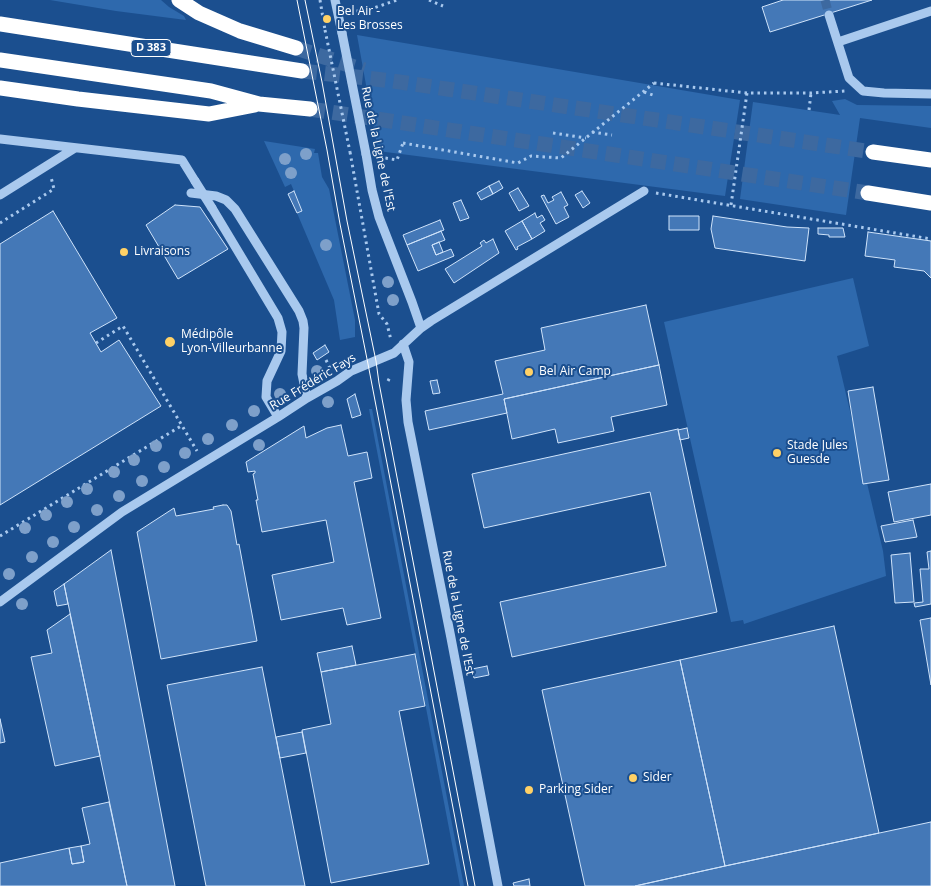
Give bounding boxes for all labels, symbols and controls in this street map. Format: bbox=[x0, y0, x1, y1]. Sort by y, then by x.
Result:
place label: Bel Air - Les Brosses bbox=[337, 5, 403, 33]
marker: Bel Air - Les Brosses bbox=[321, 13, 333, 25]
road number: D 383 bbox=[131, 40, 171, 56]
street label: Rue de la Ligne de l'Est bbox=[358, 85, 398, 213]
place label: Livraisons bbox=[134, 245, 190, 259]
marker: Livraisons bbox=[118, 246, 130, 258]
place label: Médipôle Lyon-Villeurbanne bbox=[181, 328, 282, 356]
marker: Médipôle Lyon-Villeurbanne bbox=[163, 335, 177, 349]
street label: Rue Frédéric Fays bbox=[267, 351, 359, 413]
place label: Bel Air Camp bbox=[539, 365, 611, 379]
marker: Bel Air Camp bbox=[523, 366, 535, 378]
place label: Stade Jules Guesde bbox=[787, 439, 848, 467]
marker: Stade Jules Guesde bbox=[771, 447, 783, 459]
street label: Rue de la Ligne de l'Est bbox=[439, 549, 477, 677]
place label: Sider bbox=[643, 771, 672, 785]
marker: Sider bbox=[627, 772, 639, 784]
place label: Parking Sider bbox=[539, 783, 613, 797]
marker: Parking Sider bbox=[523, 784, 535, 796]

